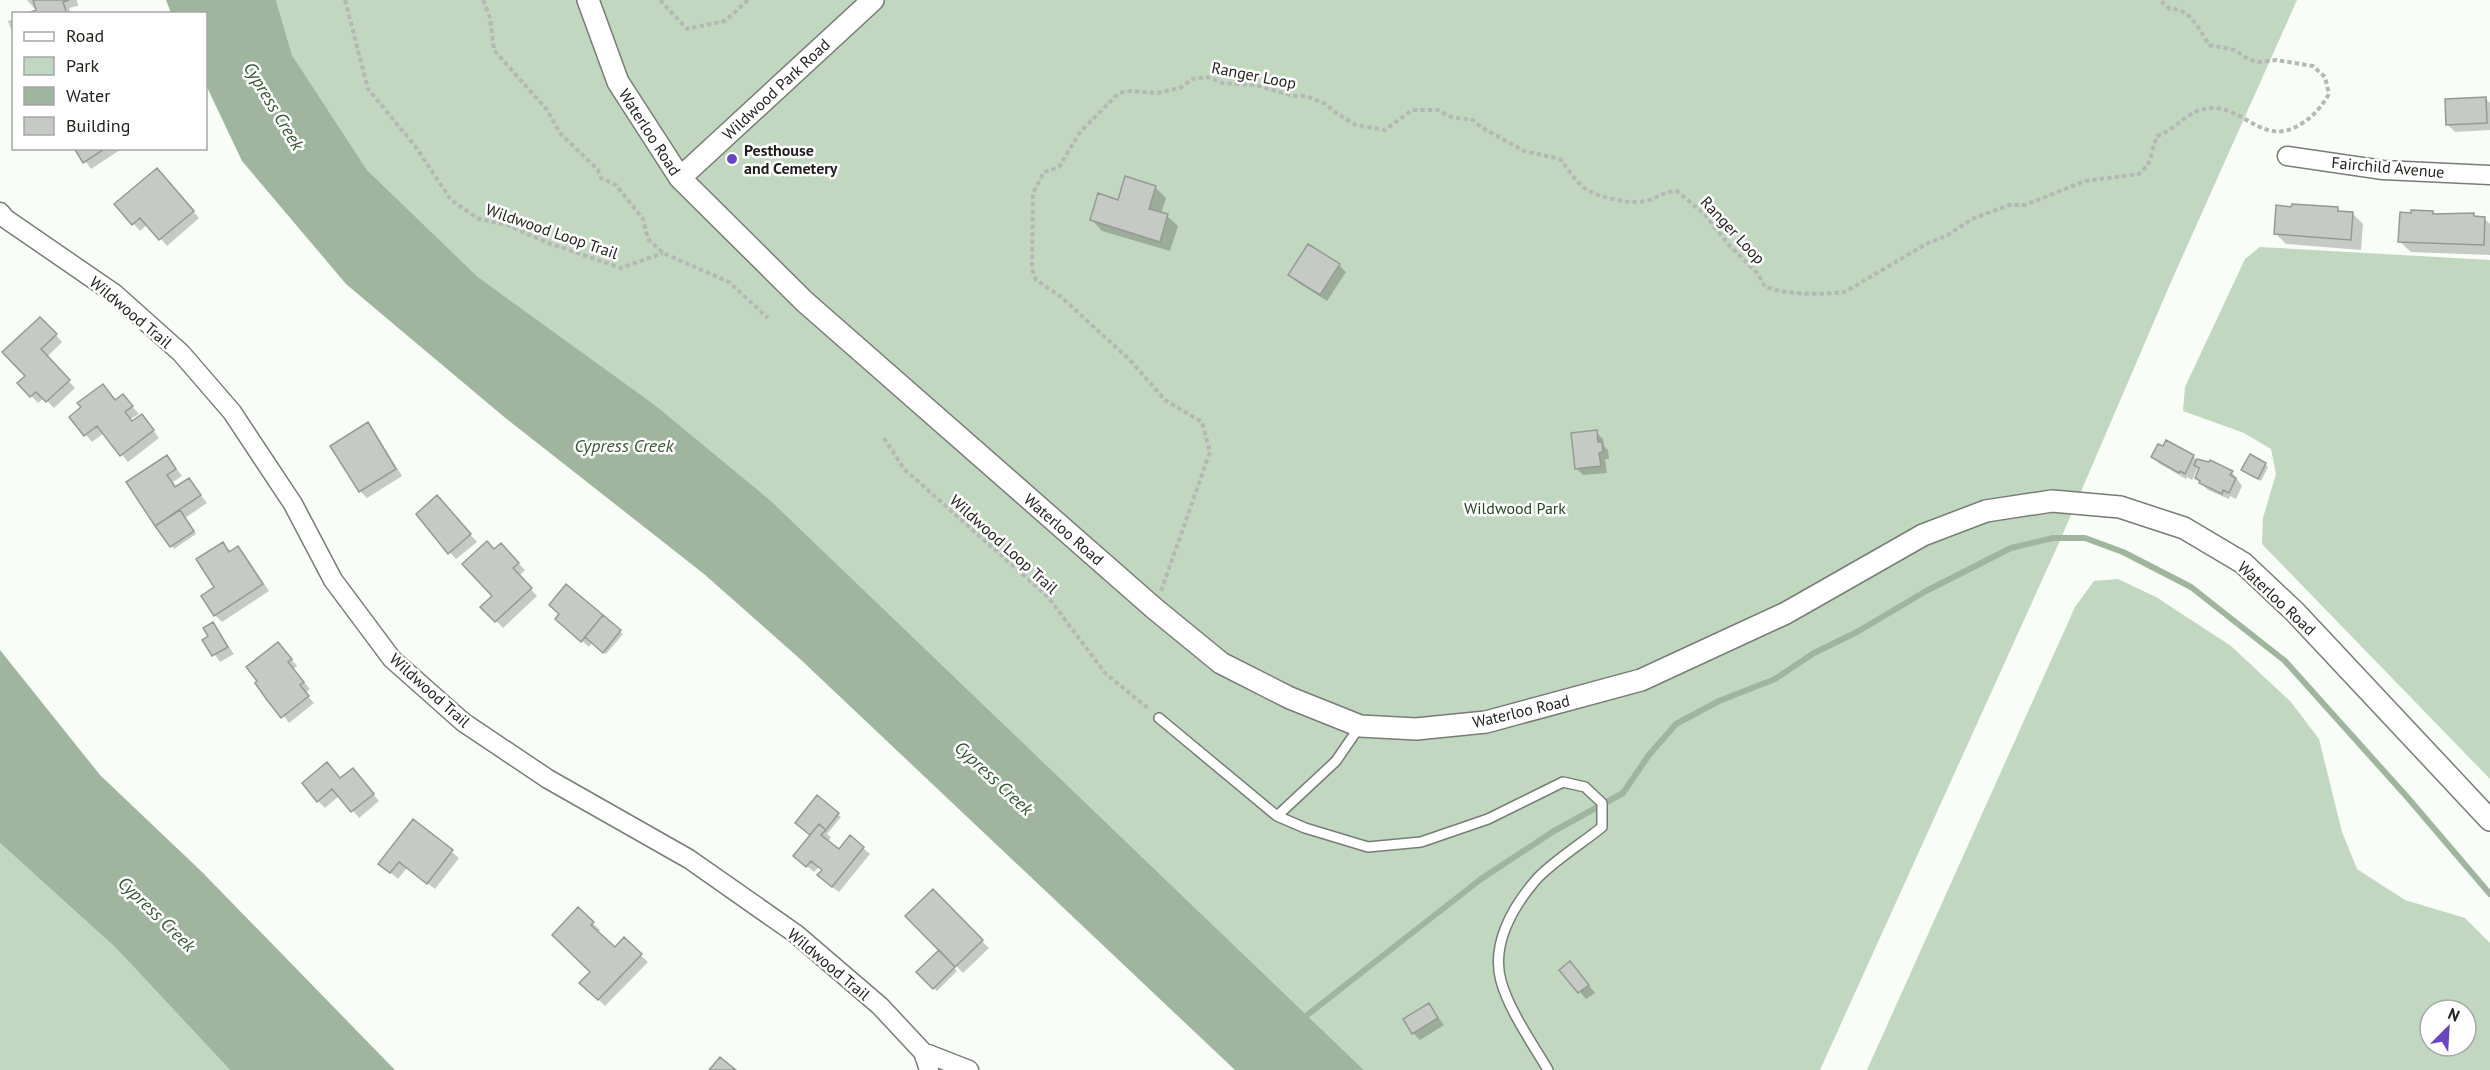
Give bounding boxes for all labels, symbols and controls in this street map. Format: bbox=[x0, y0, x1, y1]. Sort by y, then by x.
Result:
legend bbox=[12, 12, 207, 150]
text: Road bbox=[66, 24, 104, 47]
street label: Wildwood Park Road bbox=[718, 34, 834, 144]
text: Park bbox=[66, 54, 99, 77]
street label: Ranger Loop bbox=[1210, 57, 1298, 93]
water label: Cypress Creek bbox=[239, 58, 310, 155]
text: Water bbox=[66, 84, 110, 107]
street label: Waterloo Road bbox=[615, 85, 685, 179]
text: Building bbox=[66, 114, 130, 137]
place label: Pesthouse and Cemetery bbox=[744, 140, 838, 178]
marker: Pesthouse and Cemetery bbox=[725, 152, 739, 166]
street label: Fairchild Avenue bbox=[2331, 152, 2445, 182]
street label: Ranger Loop bbox=[1696, 192, 1770, 268]
street label: Wildwood Loop Trail bbox=[483, 199, 621, 263]
street label: Wildwood Trail bbox=[86, 272, 177, 352]
water label: Cypress Creek bbox=[574, 434, 674, 457]
street label: Waterloo Road bbox=[1020, 489, 1108, 569]
street label: Wildwood Loop Trail bbox=[946, 490, 1063, 598]
park label: Wildwood Park bbox=[1464, 498, 1566, 518]
street label: Waterloo Road bbox=[2234, 557, 2320, 639]
street label: Wildwood Trail bbox=[386, 649, 475, 732]
street label: Waterloo Road bbox=[1470, 690, 1572, 732]
water label: Cypress Creek bbox=[950, 736, 1039, 821]
water label: Cypress Creek bbox=[113, 871, 201, 957]
street label: Wildwood Trail bbox=[784, 924, 875, 1004]
north arrow bbox=[2418, 998, 2478, 1058]
text: N bbox=[2445, 1003, 2463, 1026]

